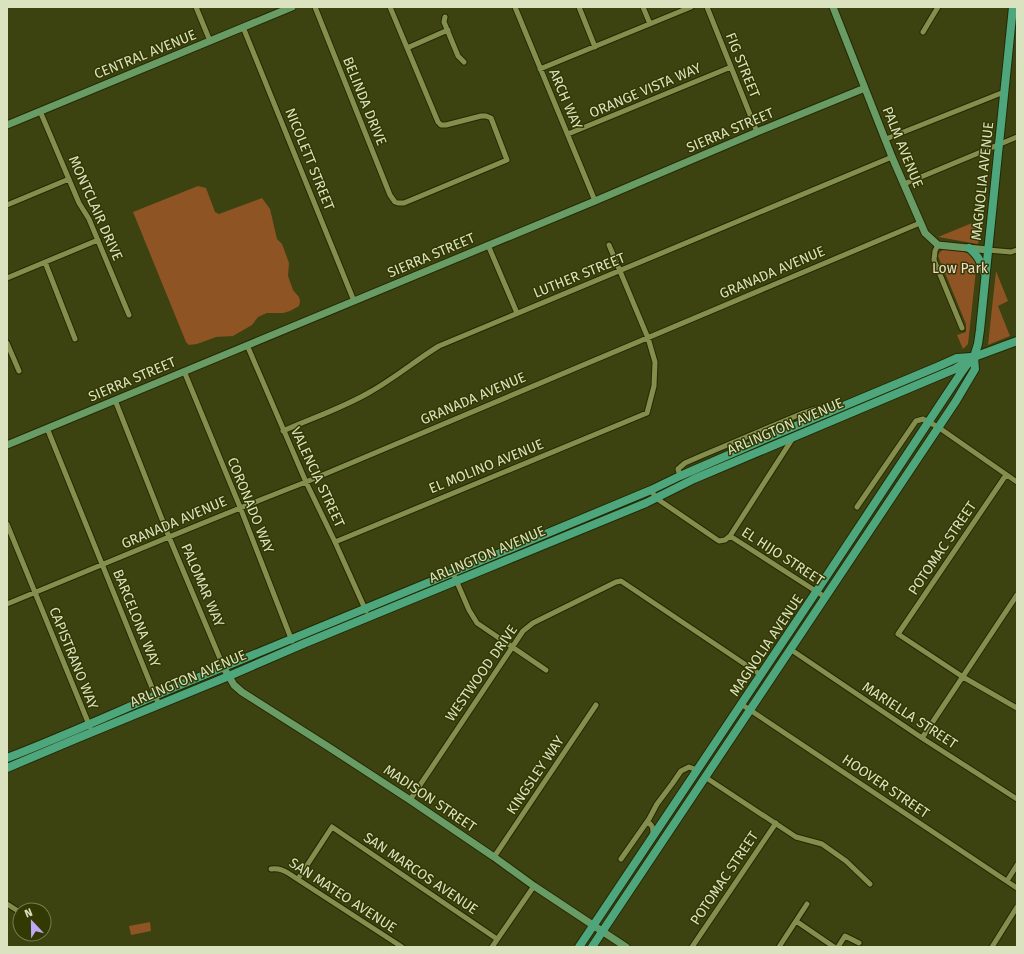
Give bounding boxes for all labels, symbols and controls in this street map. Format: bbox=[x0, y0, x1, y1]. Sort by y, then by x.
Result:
street label: CENTRAL AVENUE bbox=[92, 26, 199, 83]
street label: FIG STREET bbox=[722, 30, 764, 101]
street label: BELINDA DRIVE bbox=[339, 54, 390, 148]
street label: ORANGE VISTA WAY bbox=[587, 59, 704, 122]
street label: ARCH WAY bbox=[545, 66, 586, 132]
street label: SIERRA STREET bbox=[684, 104, 777, 156]
street label: PALM AVENUE bbox=[879, 104, 927, 190]
street label: NICOLETT STREET bbox=[281, 106, 338, 214]
street label: MAGNOLIA AVENUE bbox=[968, 121, 997, 241]
street label: MONTCLAIR DRIVE bbox=[65, 153, 126, 263]
street label: SIERRA STREET bbox=[385, 229, 478, 281]
street label: GRANADA AVENUE bbox=[717, 243, 828, 302]
street label: LUTHER STREET bbox=[531, 249, 628, 302]
park label: Low Park bbox=[932, 260, 989, 277]
street label: SIERRA STREET bbox=[86, 353, 179, 405]
street label: GRANADA AVENUE bbox=[418, 369, 529, 428]
street label: ARLINGTON AVENUE bbox=[724, 394, 846, 459]
street label: VALENCIA STREET bbox=[287, 424, 349, 531]
street label: EL MOLINO AVENUE bbox=[426, 436, 546, 497]
street label: CORONADO WAY bbox=[224, 455, 278, 556]
street label: GRANADA AVENUE bbox=[119, 493, 230, 552]
street label: POTOMAC STREET bbox=[905, 498, 980, 598]
street label: ARLINGTON AVENUE bbox=[426, 522, 548, 587]
street label: EL HIJO STREET bbox=[738, 523, 828, 590]
street label: PALOMAR WAY bbox=[177, 541, 228, 630]
street label: BARCELONA WAY bbox=[109, 567, 164, 670]
street label: MAGNOLIA AVENUE bbox=[726, 591, 807, 699]
street label: CAPISTRANO WAY bbox=[45, 605, 102, 712]
street label: WESTWOOD DRIVE bbox=[442, 622, 521, 725]
street label: ARLINGTON AVENUE bbox=[127, 646, 249, 711]
street label: MARIELLA STREET bbox=[859, 678, 961, 753]
street label: KINGSLEY WAY bbox=[503, 733, 568, 818]
street label: HOOVER STREET bbox=[839, 751, 933, 822]
street label: MADISON STREET bbox=[380, 761, 480, 836]
street label: POTOMAC STREET bbox=[687, 828, 762, 928]
street label: SAN MARCOS AVENUE bbox=[360, 829, 481, 918]
street label: SAN MATEO AVENUE bbox=[286, 854, 400, 936]
north arrow bbox=[12, 902, 52, 942]
text: N bbox=[23, 906, 34, 921]

